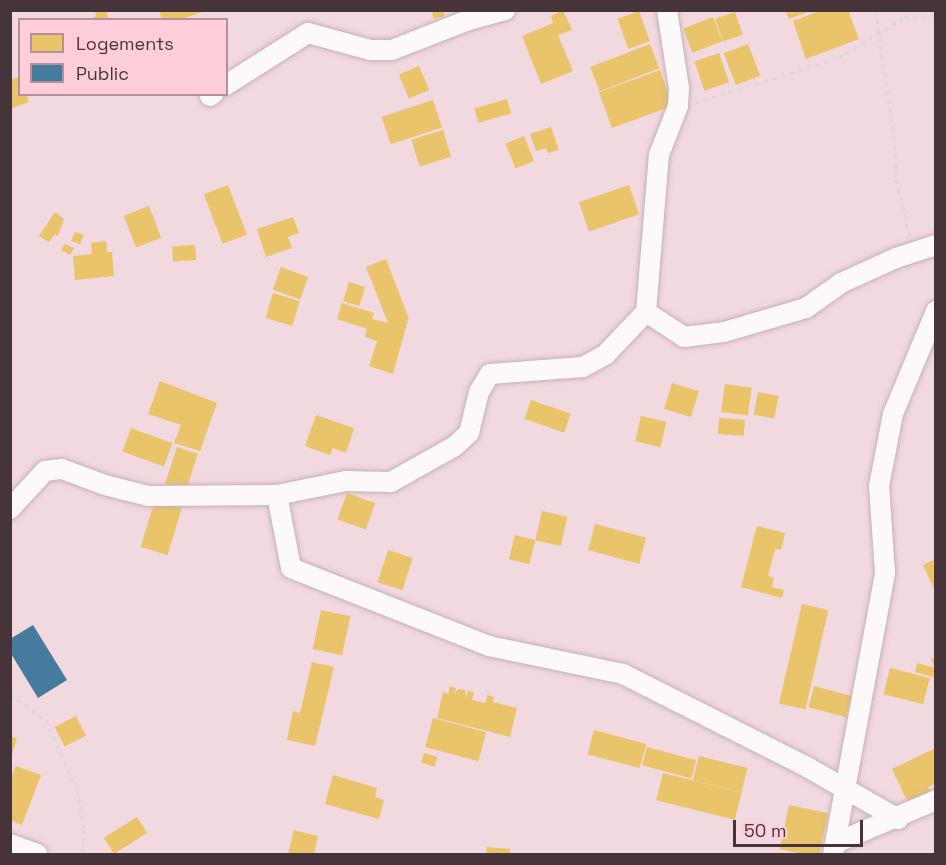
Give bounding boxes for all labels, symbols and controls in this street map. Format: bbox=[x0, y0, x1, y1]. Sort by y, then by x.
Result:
legend bbox=[18, 18, 228, 96]
text: Logements bbox=[76, 32, 174, 55]
text: Public bbox=[76, 62, 129, 85]
scale bar bbox=[736, 808, 866, 846]
text: 50 m bbox=[744, 819, 786, 842]

